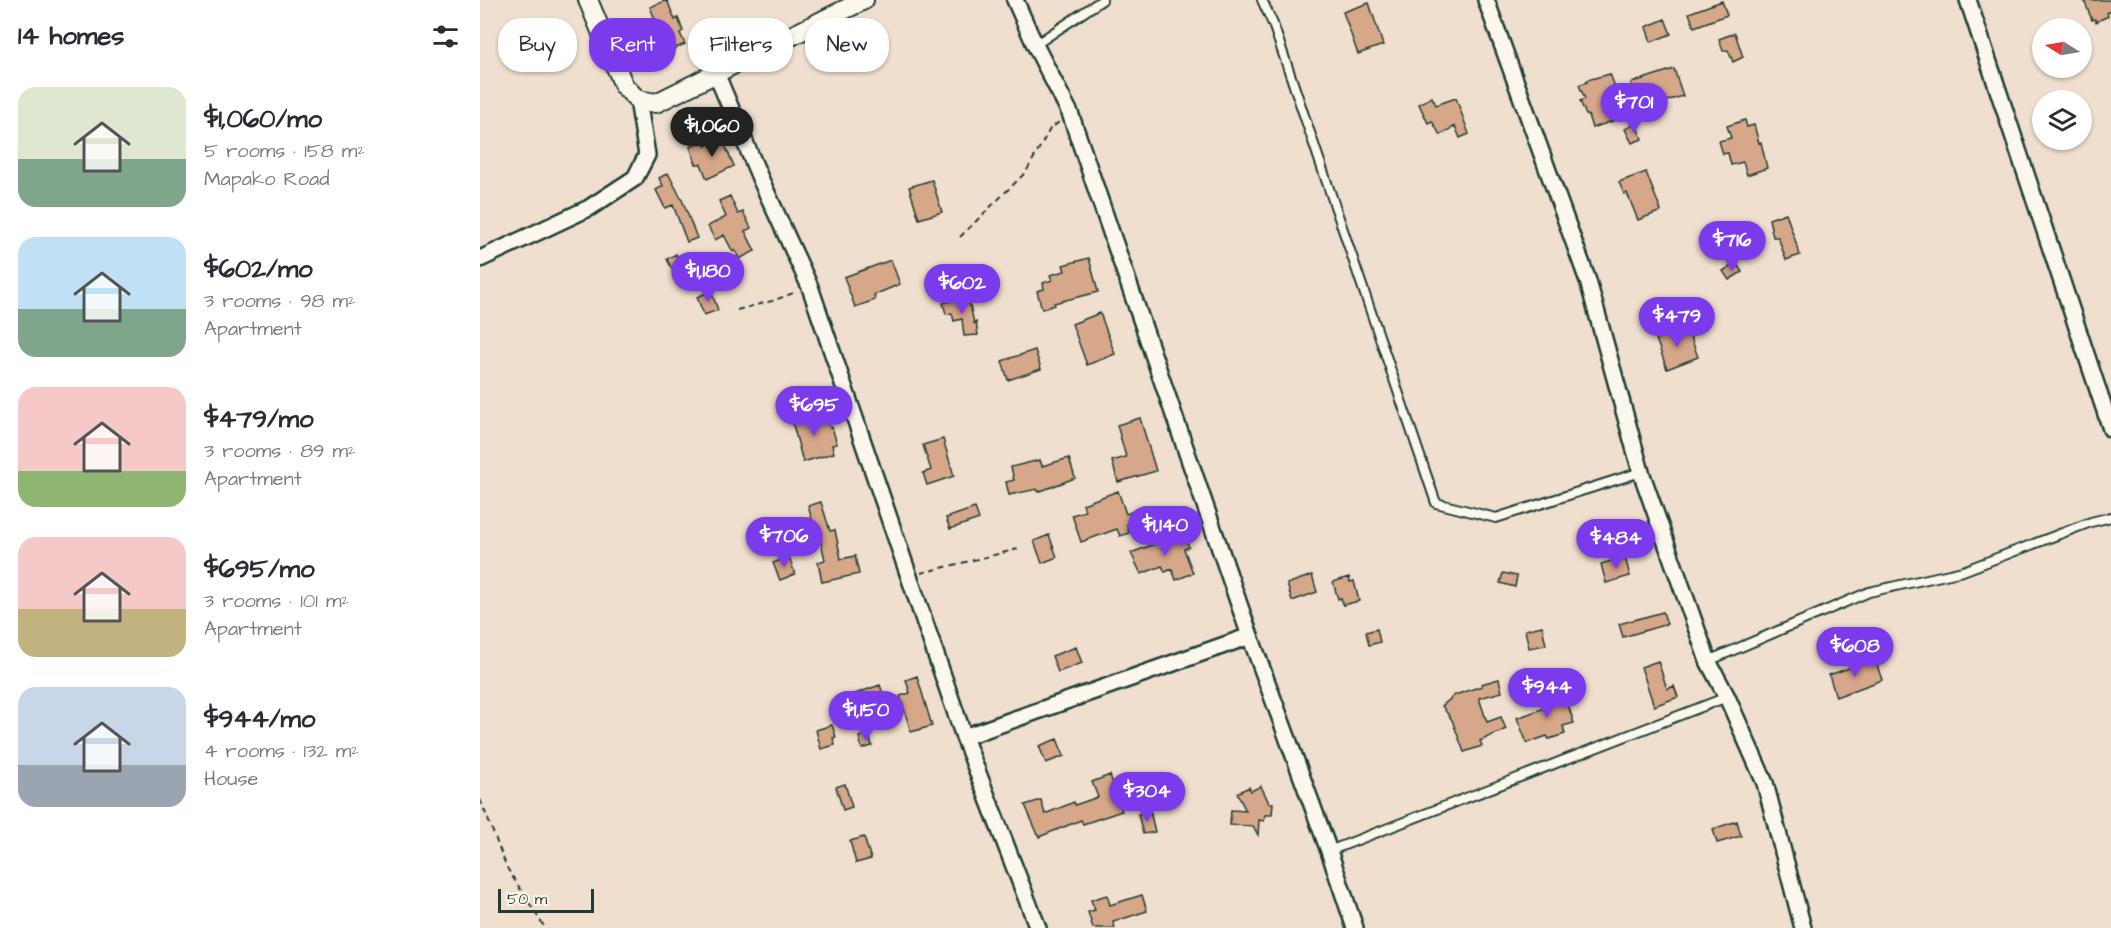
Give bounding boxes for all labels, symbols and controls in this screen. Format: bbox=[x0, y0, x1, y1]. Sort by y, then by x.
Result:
text: 14 homes bbox=[18, 18, 124, 54]
chip: Buy bbox=[498, 18, 577, 72]
chip: Rent bbox=[589, 18, 676, 72]
chip: Filters bbox=[688, 18, 793, 72]
chip: New bbox=[805, 18, 889, 72]
north arrow bbox=[2032, 18, 2092, 78]
map controls bbox=[2032, 18, 2092, 150]
icon: filters bbox=[429, 20, 462, 53]
pin: $701 bbox=[1598, 83, 1670, 134]
text: $701 bbox=[1615, 88, 1653, 116]
button: layers bbox=[2032, 90, 2092, 150]
text: $1,060/mo bbox=[204, 101, 322, 137]
pin: $1,060 bbox=[663, 107, 761, 158]
icon: home bbox=[66, 111, 138, 183]
text: $1,060 bbox=[684, 112, 740, 140]
text: 5 rooms · 158 m² bbox=[204, 137, 365, 165]
text: Mapako Road bbox=[204, 165, 330, 193]
pin: $716 bbox=[1696, 221, 1768, 272]
text: $716 bbox=[1713, 226, 1751, 254]
text: $602/mo bbox=[204, 251, 313, 287]
pin: $1,180 bbox=[659, 252, 757, 303]
text: $1,180 bbox=[685, 257, 731, 285]
icon: home bbox=[66, 261, 138, 333]
pin: $602 bbox=[926, 264, 998, 315]
text: $602 bbox=[938, 269, 986, 297]
text: 3 rooms · 98 m² bbox=[204, 287, 356, 315]
pin: $479 bbox=[1641, 297, 1713, 348]
text: $479 bbox=[1653, 302, 1701, 330]
text: Apartment bbox=[204, 315, 302, 343]
pin: $695 bbox=[778, 386, 850, 437]
text: $695 bbox=[789, 391, 839, 419]
text: $479/mo bbox=[204, 401, 314, 437]
icon: home bbox=[66, 411, 138, 483]
text: 3 rooms · 89 m² bbox=[204, 437, 356, 465]
text: Apartment bbox=[204, 465, 302, 493]
pin: $1,140 bbox=[1116, 506, 1214, 557]
text: $1,140 bbox=[1142, 511, 1188, 539]
pin: $706 bbox=[748, 517, 820, 568]
pin: $484 bbox=[1580, 519, 1652, 570]
text: $706 bbox=[760, 522, 808, 550]
text: $484 bbox=[1590, 524, 1642, 552]
text: $695/mo bbox=[204, 551, 315, 587]
icon: home bbox=[66, 561, 138, 633]
text: 3 rooms · 101 m² bbox=[204, 587, 349, 615]
text: Apartment bbox=[204, 615, 302, 643]
pin: $608 bbox=[1819, 627, 1891, 678]
text: $608 bbox=[1830, 632, 1880, 660]
pin: $944 bbox=[1511, 668, 1583, 719]
text: $944 bbox=[1522, 673, 1572, 701]
pin: $1,150 bbox=[817, 691, 915, 742]
text: $1,150 bbox=[843, 696, 889, 724]
text: $944/mo bbox=[204, 701, 315, 737]
icon: home bbox=[66, 711, 138, 783]
text: 4 rooms · 132 m² bbox=[204, 737, 359, 765]
text: House bbox=[204, 765, 258, 793]
pin: $304 bbox=[1111, 772, 1183, 823]
text: $304 bbox=[1123, 777, 1171, 805]
scale bar bbox=[498, 886, 594, 914]
text: 50 m bbox=[507, 888, 547, 910]

